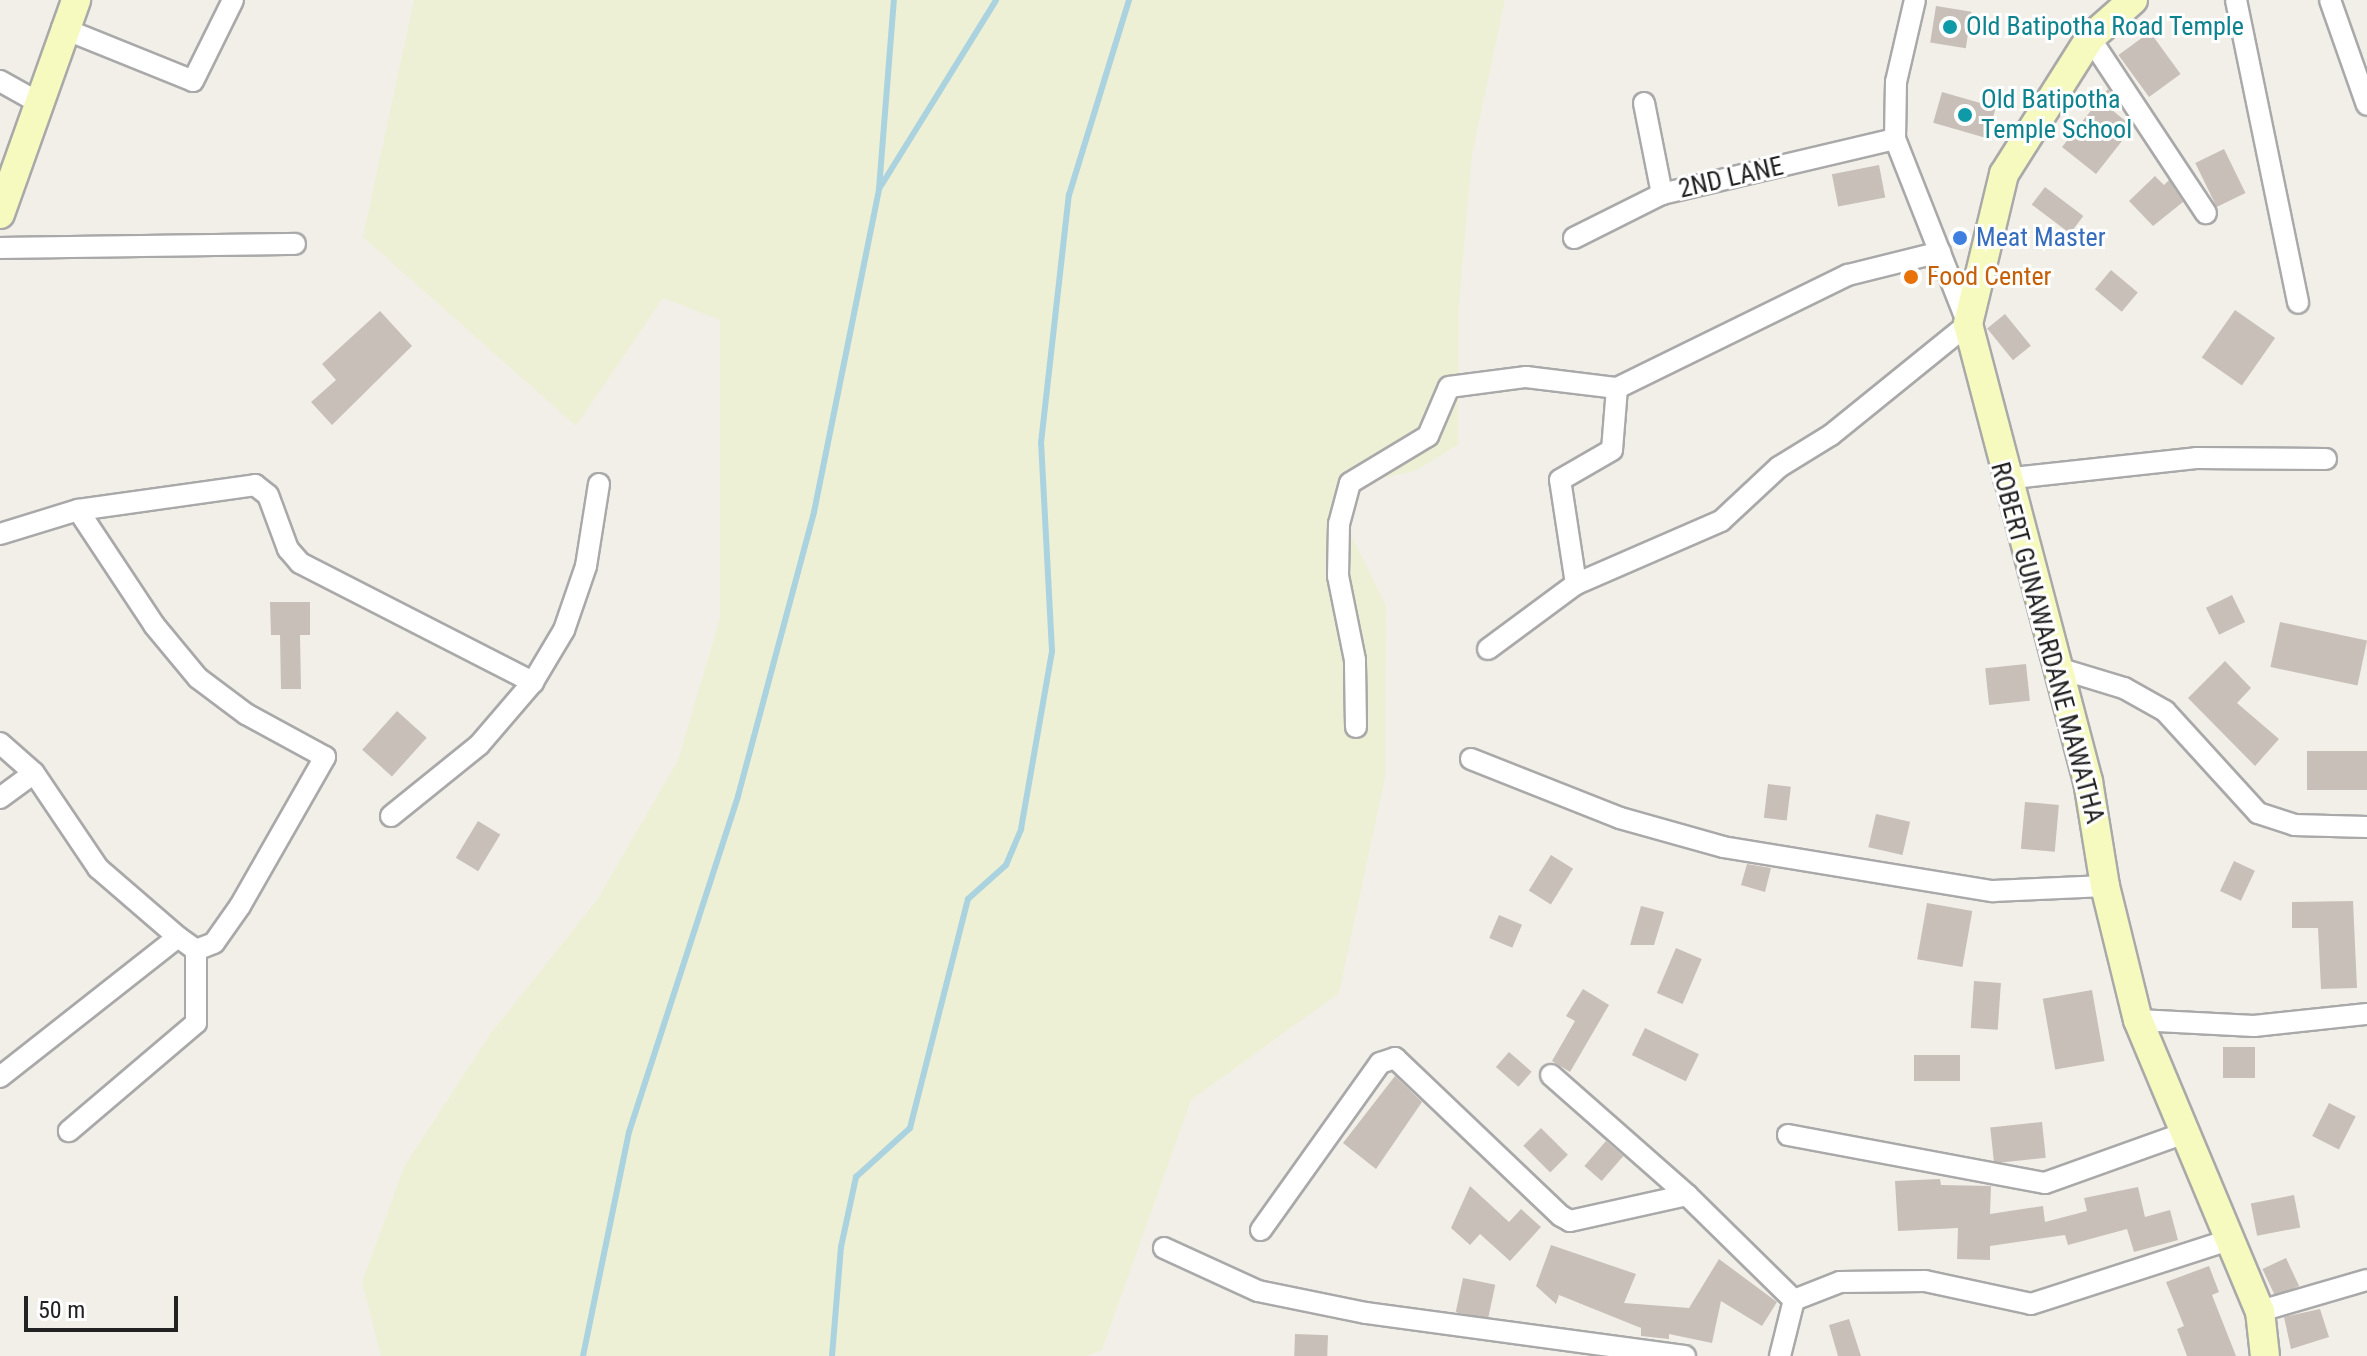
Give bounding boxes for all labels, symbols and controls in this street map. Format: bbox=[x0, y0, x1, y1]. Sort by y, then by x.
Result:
place label: Old Batipotha Road Temple bbox=[1966, 11, 2244, 43]
marker: Old Batipotha Road Temple bbox=[1941, 18, 1959, 36]
place label: Old Batipotha Temple School bbox=[1981, 84, 2132, 146]
marker: Old Batipotha Temple School bbox=[1956, 106, 1974, 124]
street label: 2ND LANE bbox=[1676, 151, 1786, 205]
place label: Meat Master bbox=[1976, 222, 2106, 254]
marker: Meat Master bbox=[1951, 229, 1969, 247]
place label: Food Center bbox=[1927, 261, 2052, 293]
marker: Food Center bbox=[1902, 268, 1920, 286]
street label: ROBERT GUNAWARDANE MAWATHA bbox=[1984, 459, 2110, 827]
scale bar bbox=[28, 1280, 182, 1330]
text: 50 m bbox=[38, 1296, 85, 1324]

